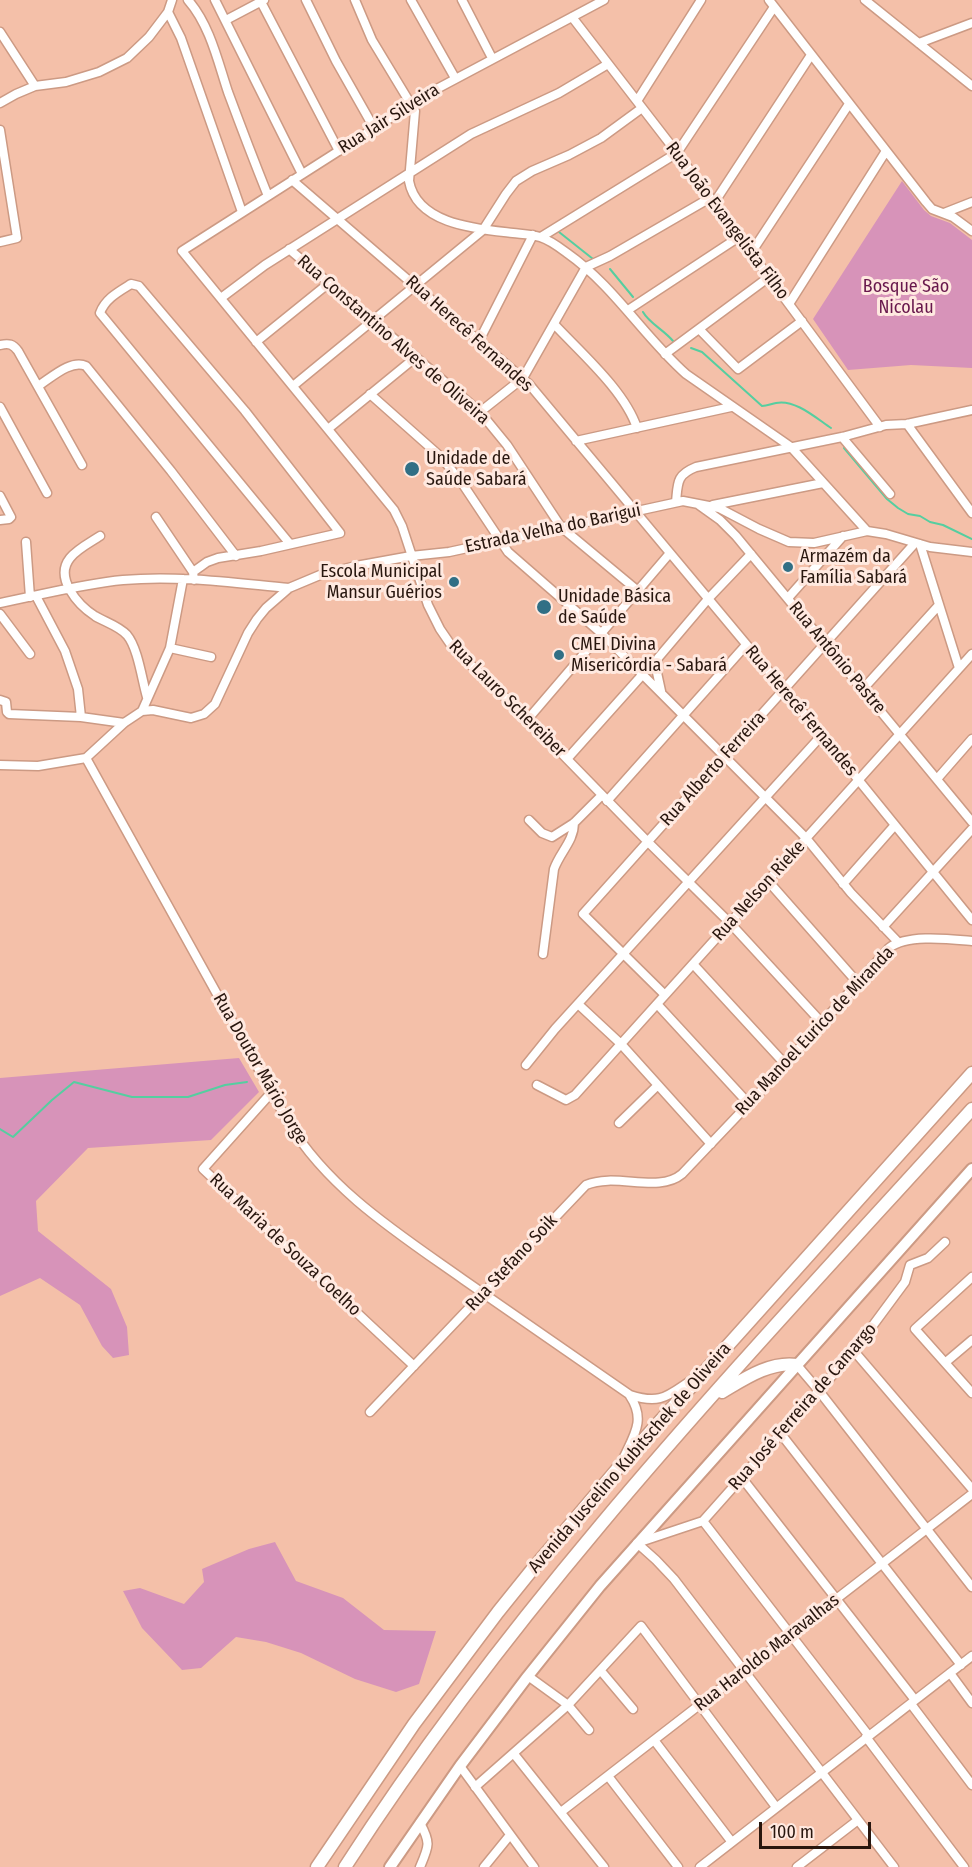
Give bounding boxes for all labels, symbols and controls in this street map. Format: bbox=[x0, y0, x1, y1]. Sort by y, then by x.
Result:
street label: Rua Jair Silveira bbox=[335, 79, 443, 159]
street label: Rua João Evangelista Filho bbox=[661, 138, 793, 304]
street label: Rua Constantino Alves de Oliveira bbox=[293, 251, 493, 429]
street label: Rua Herecê Fernandes bbox=[401, 271, 537, 397]
park label: Bosque São Nicolau bbox=[863, 276, 949, 318]
place label: Unidade de Saúde Sabará bbox=[426, 448, 526, 490]
marker: Unidade de Saúde Sabará bbox=[403, 460, 421, 478]
street label: Estrada Velha do Barigui bbox=[463, 500, 643, 558]
place label: Armazém da Família Sabará bbox=[800, 546, 907, 588]
marker: Armazém da Família Sabará bbox=[781, 560, 795, 574]
place label: Escola Municipal Mansur Guérios bbox=[320, 561, 442, 604]
marker: Escola Municipal Mansur Guérios bbox=[447, 575, 461, 589]
place label: Unidade Básica de Saúde bbox=[558, 586, 671, 628]
marker: Unidade Básica de Saúde bbox=[535, 598, 553, 616]
street label: Rua Antônio Pastre bbox=[784, 598, 890, 718]
place label: CMEI Divina Misericórdia - Sabará bbox=[571, 634, 727, 676]
street label: Rua Lauro Schereiber bbox=[444, 636, 570, 762]
street label: Rua Herecê Fernandes bbox=[740, 641, 862, 781]
marker: CMEI Divina Misericórdia - Sabará bbox=[552, 648, 566, 662]
street label: Rua Alberto Ferreira bbox=[656, 707, 770, 831]
street label: Rua Nelson Rieke bbox=[708, 836, 810, 946]
street label: Rua Manoel Eurico de Miranda bbox=[731, 942, 899, 1120]
street label: Rua Doutor Mário Jorge bbox=[208, 990, 312, 1148]
street label: Rua Maria de Souza Coelho bbox=[205, 1169, 365, 1321]
street label: Rua Stefano Soik bbox=[462, 1210, 562, 1316]
street label: Rua José Ferreira de Camargo bbox=[724, 1319, 882, 1495]
street label: Avenida Juscelino Kubitschek de Oliveira bbox=[524, 1338, 736, 1578]
street label: Rua Haroldo Maravalhas bbox=[690, 1590, 844, 1716]
scale bar bbox=[762, 1810, 874, 1848]
text: 100 m bbox=[770, 1821, 814, 1843]

